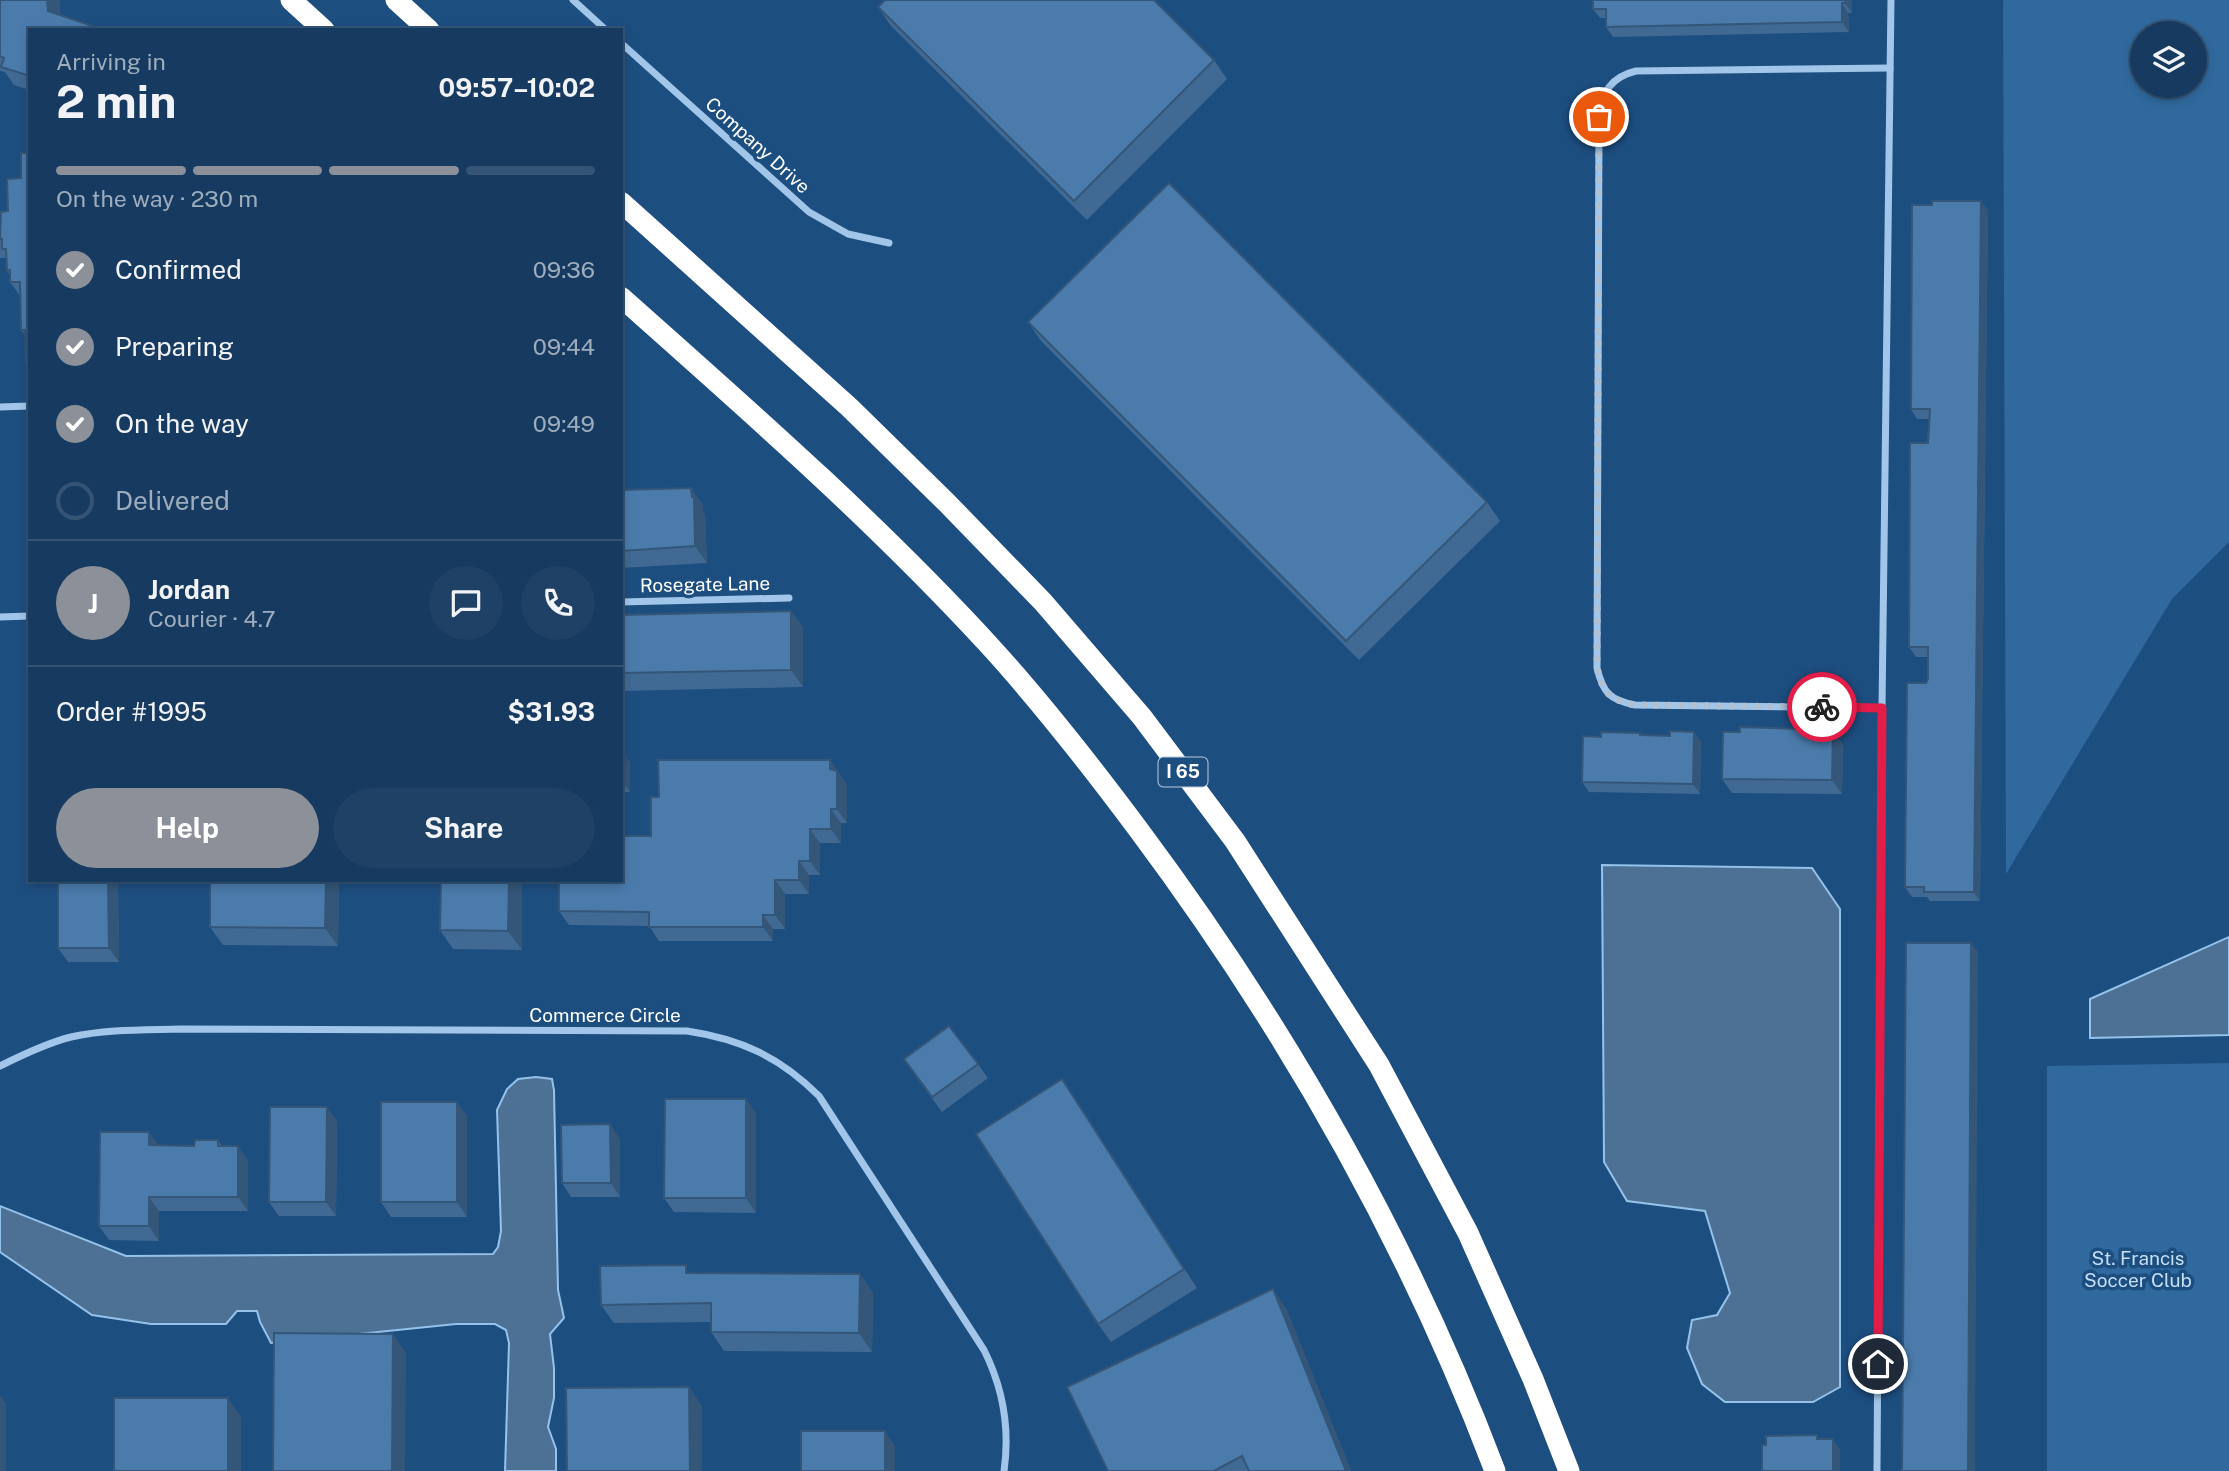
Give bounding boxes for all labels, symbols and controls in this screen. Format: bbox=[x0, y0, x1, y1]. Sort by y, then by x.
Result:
map controls bbox=[2130, 21, 2207, 98]
button: layers bbox=[2130, 21, 2207, 98]
text: Arriving in bbox=[56, 48, 166, 75]
text: 09:57–10:02 bbox=[439, 72, 595, 103]
text: 2 min bbox=[56, 74, 176, 128]
pin bbox=[1569, 87, 1629, 147]
street label: Company Drive bbox=[701, 92, 815, 198]
icon: bag bbox=[1580, 98, 1618, 136]
text: On the way · 230 m bbox=[56, 185, 258, 212]
icon: check bbox=[56, 251, 94, 289]
text: Confirmed bbox=[115, 254, 242, 285]
text: 09:36 bbox=[533, 256, 595, 283]
icon: check bbox=[56, 328, 94, 366]
text: Preparing bbox=[115, 331, 234, 362]
text: 09:44 bbox=[533, 333, 595, 360]
icon: check bbox=[56, 405, 94, 443]
text: On the way bbox=[115, 408, 249, 439]
text: 09:49 bbox=[533, 410, 595, 437]
text: Delivered bbox=[115, 485, 230, 516]
button: chat bbox=[429, 566, 503, 640]
button: phone bbox=[521, 566, 595, 640]
street label: Rosegate Lane bbox=[640, 572, 770, 596]
text: Jordan bbox=[148, 574, 230, 605]
text: J bbox=[88, 588, 98, 619]
text: Courier · 4.7 bbox=[148, 605, 276, 632]
courier bbox=[1787, 672, 1857, 742]
icon: bike bbox=[1803, 688, 1841, 726]
text: Order #1995 bbox=[56, 696, 207, 727]
text: $31.93 bbox=[508, 696, 595, 727]
road number: I 65 bbox=[1158, 758, 1208, 786]
button: Help bbox=[56, 788, 319, 868]
button: Share bbox=[333, 788, 595, 868]
street label: Commerce Circle bbox=[529, 1004, 681, 1026]
park label: St. Francis Soccer Club bbox=[2084, 1247, 2192, 1291]
pin bbox=[1848, 1334, 1908, 1394]
icon: home bbox=[1859, 1345, 1897, 1383]

